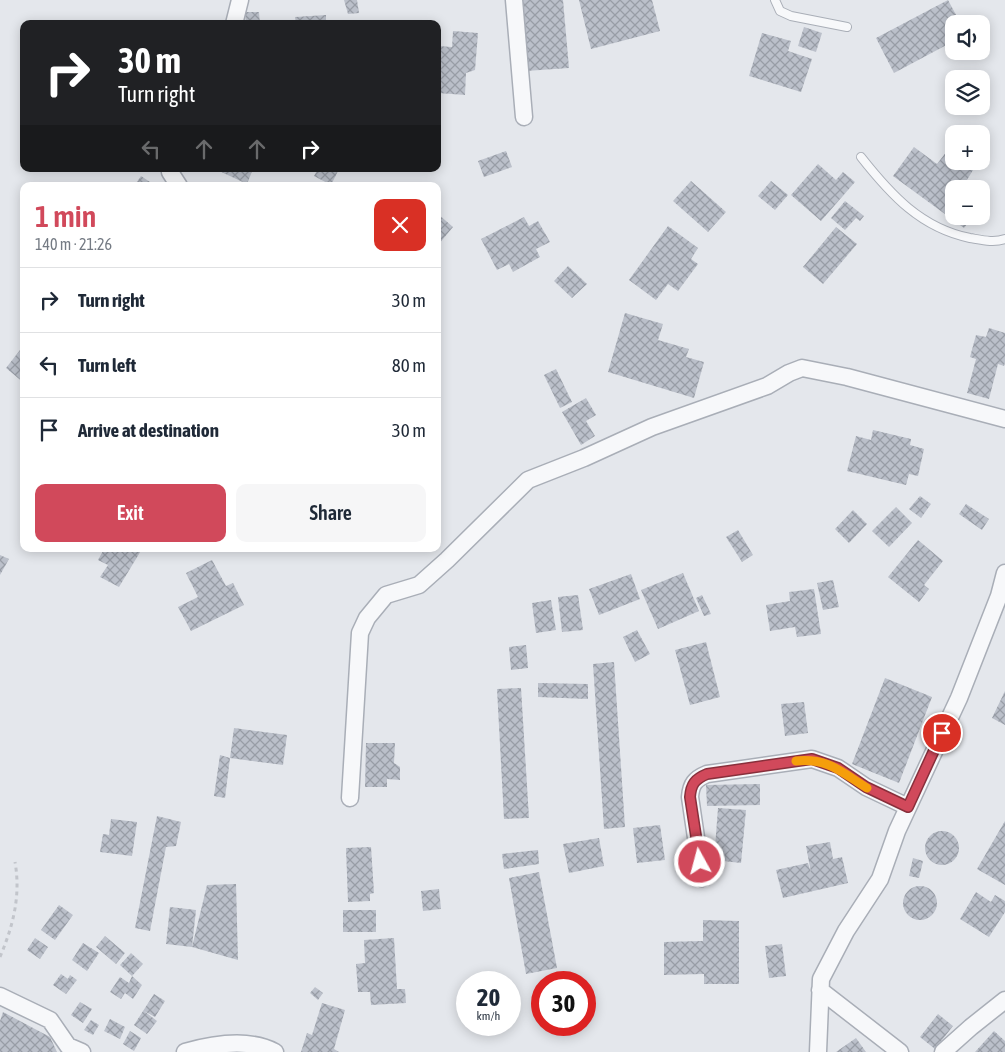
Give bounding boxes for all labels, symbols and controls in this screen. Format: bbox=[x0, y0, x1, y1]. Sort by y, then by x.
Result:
map controls bbox=[945, 15, 990, 225]
button: sound bbox=[945, 15, 990, 60]
icon: right bbox=[35, 40, 100, 105]
text: 30 m bbox=[118, 40, 181, 80]
button: layers bbox=[945, 70, 990, 115]
text: Turn right bbox=[118, 81, 195, 107]
button: + bbox=[945, 125, 990, 170]
icon: left bbox=[137, 135, 165, 163]
icon: ahead bbox=[190, 135, 218, 163]
icon: ahead bbox=[243, 135, 271, 163]
icon: right bbox=[296, 135, 324, 163]
button: − bbox=[945, 180, 990, 225]
text: 1 min bbox=[35, 199, 96, 233]
button: close bbox=[374, 199, 426, 251]
text: 140 m · 21:26 bbox=[35, 235, 112, 253]
icon: right bbox=[35, 286, 63, 314]
text: Turn right bbox=[78, 289, 145, 311]
text: 30 m bbox=[392, 289, 426, 311]
icon: left bbox=[35, 351, 63, 379]
text: Turn left bbox=[78, 354, 136, 376]
text: 80 m bbox=[392, 354, 426, 376]
icon: arrive bbox=[35, 416, 63, 444]
text: Arrive at destination bbox=[78, 419, 219, 441]
text: 30 m bbox=[392, 419, 426, 441]
button: Exit bbox=[35, 484, 226, 542]
button: Share bbox=[236, 484, 426, 542]
pin bbox=[921, 712, 963, 754]
icon: arrive bbox=[928, 719, 956, 747]
position arrow bbox=[673, 835, 725, 887]
speed limit sign: 30 bbox=[531, 971, 596, 1036]
text: 20 bbox=[477, 983, 500, 1011]
text: km/h bbox=[477, 1009, 500, 1023]

